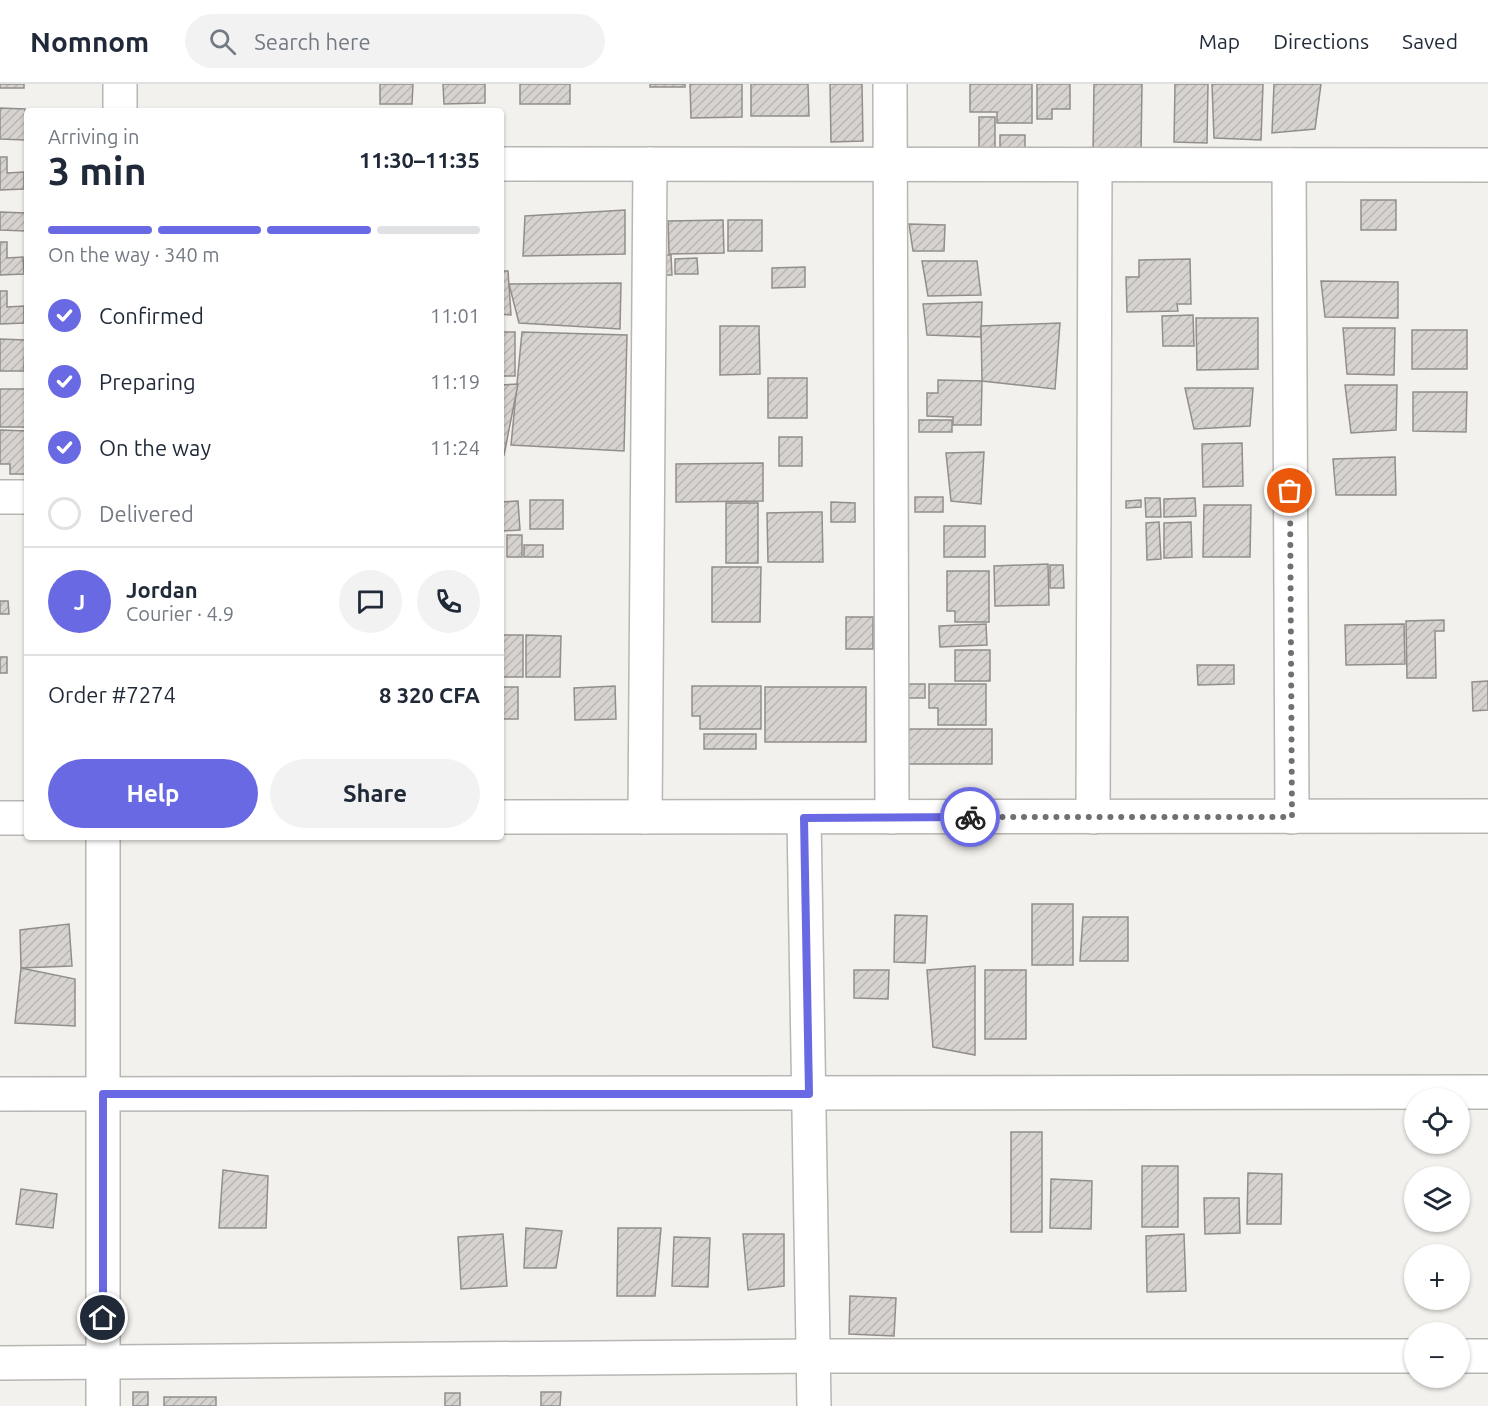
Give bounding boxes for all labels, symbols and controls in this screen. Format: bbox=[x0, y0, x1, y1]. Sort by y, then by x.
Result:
search box bbox=[185, 14, 605, 68]
icon: search bbox=[206, 25, 239, 58]
text: Nomnom bbox=[30, 26, 149, 57]
text: Search here bbox=[254, 29, 371, 54]
text: Map bbox=[1199, 29, 1240, 53]
text: Directions bbox=[1273, 29, 1369, 53]
text: Saved bbox=[1402, 29, 1458, 53]
text: Arriving in bbox=[48, 125, 139, 148]
text: 11:30–11:35 bbox=[359, 147, 480, 172]
text: 3 min bbox=[48, 149, 147, 192]
text: On the way · 340 m bbox=[48, 243, 220, 266]
icon: check bbox=[48, 299, 81, 332]
text: Confirmed bbox=[99, 303, 204, 328]
text: 11:01 bbox=[430, 304, 480, 327]
icon: check bbox=[48, 365, 81, 398]
text: Preparing bbox=[99, 369, 196, 394]
text: 11:19 bbox=[430, 370, 480, 393]
icon: check bbox=[48, 431, 81, 464]
text: On the way bbox=[99, 435, 211, 460]
text: 11:24 bbox=[430, 436, 480, 459]
pin bbox=[1264, 465, 1315, 516]
icon: bag bbox=[1273, 474, 1306, 507]
text: Delivered bbox=[99, 501, 194, 526]
button: chat bbox=[339, 570, 402, 633]
button: phone bbox=[417, 570, 480, 633]
text: Jordan bbox=[126, 577, 198, 602]
text: J bbox=[74, 589, 85, 614]
text: Courier · 4.9 bbox=[126, 602, 234, 625]
text: Order #7274 bbox=[48, 682, 176, 707]
text: 8 320 CFA bbox=[379, 682, 480, 707]
button: Help bbox=[48, 759, 258, 828]
button: Share bbox=[270, 759, 480, 828]
courier bbox=[940, 787, 1000, 847]
icon: bike bbox=[954, 801, 987, 834]
map controls bbox=[1404, 1088, 1470, 1388]
button: locate bbox=[1404, 1088, 1470, 1154]
button: layers bbox=[1404, 1166, 1470, 1232]
button: + bbox=[1404, 1244, 1470, 1310]
pin bbox=[77, 1292, 128, 1343]
icon: home bbox=[86, 1301, 119, 1334]
button: − bbox=[1404, 1322, 1470, 1388]

